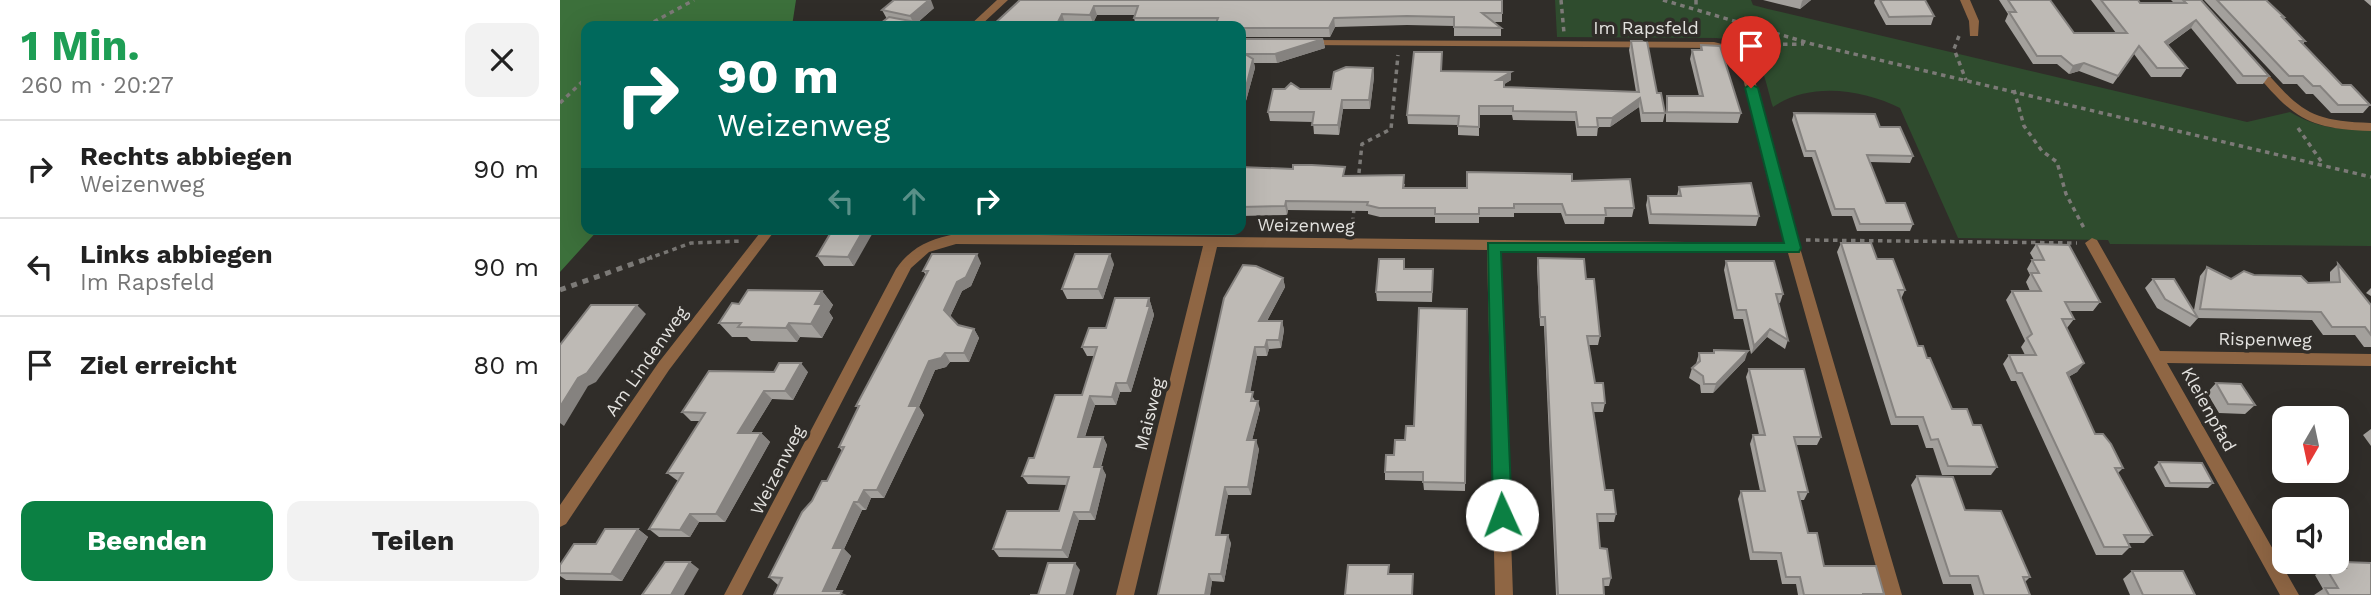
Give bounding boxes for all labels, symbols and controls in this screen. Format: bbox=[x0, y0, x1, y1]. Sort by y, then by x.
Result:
pin bbox=[1721, 16, 1781, 88]
street label: Im Rapsfeld bbox=[1593, 17, 1699, 38]
text: 1 Min. bbox=[21, 21, 140, 70]
button: close bbox=[465, 23, 539, 97]
icon: arrive bbox=[1732, 27, 1770, 65]
text: 90 m bbox=[717, 47, 839, 105]
icon: right bbox=[602, 49, 693, 140]
text: 260 m · 20:27 bbox=[21, 72, 174, 99]
text: Weizenweg bbox=[717, 106, 890, 144]
text: Rechts abbiegen bbox=[80, 141, 292, 171]
icon: right bbox=[21, 150, 59, 188]
text: 90 m bbox=[473, 154, 539, 184]
text: Weizenweg bbox=[80, 171, 205, 198]
icon: left bbox=[822, 182, 860, 220]
icon: ahead bbox=[895, 182, 933, 220]
icon: right bbox=[968, 182, 1006, 220]
street label: Weizenweg bbox=[1257, 214, 1355, 236]
text: Links abbiegen bbox=[80, 239, 273, 269]
icon: left bbox=[21, 248, 59, 286]
text: 90 m bbox=[473, 252, 539, 282]
text: Im Rapsfeld bbox=[80, 269, 215, 296]
street label: Am Lindenweg bbox=[600, 302, 692, 420]
street label: Rispenweg bbox=[2218, 328, 2312, 350]
icon: arrive bbox=[21, 346, 59, 384]
text: Ziel erreicht bbox=[80, 350, 237, 380]
text: 80 m bbox=[473, 350, 539, 380]
street label: Kleienpfad bbox=[2177, 363, 2241, 455]
street label: Maisweg bbox=[1130, 375, 1168, 452]
north arrow bbox=[2272, 406, 2348, 483]
map controls bbox=[2272, 406, 2349, 574]
street label: Weizenweg bbox=[746, 421, 809, 518]
position arrow bbox=[1465, 478, 1539, 552]
button: sound bbox=[2272, 497, 2349, 574]
button: Beenden bbox=[21, 501, 273, 581]
button: Teilen bbox=[287, 501, 539, 581]

